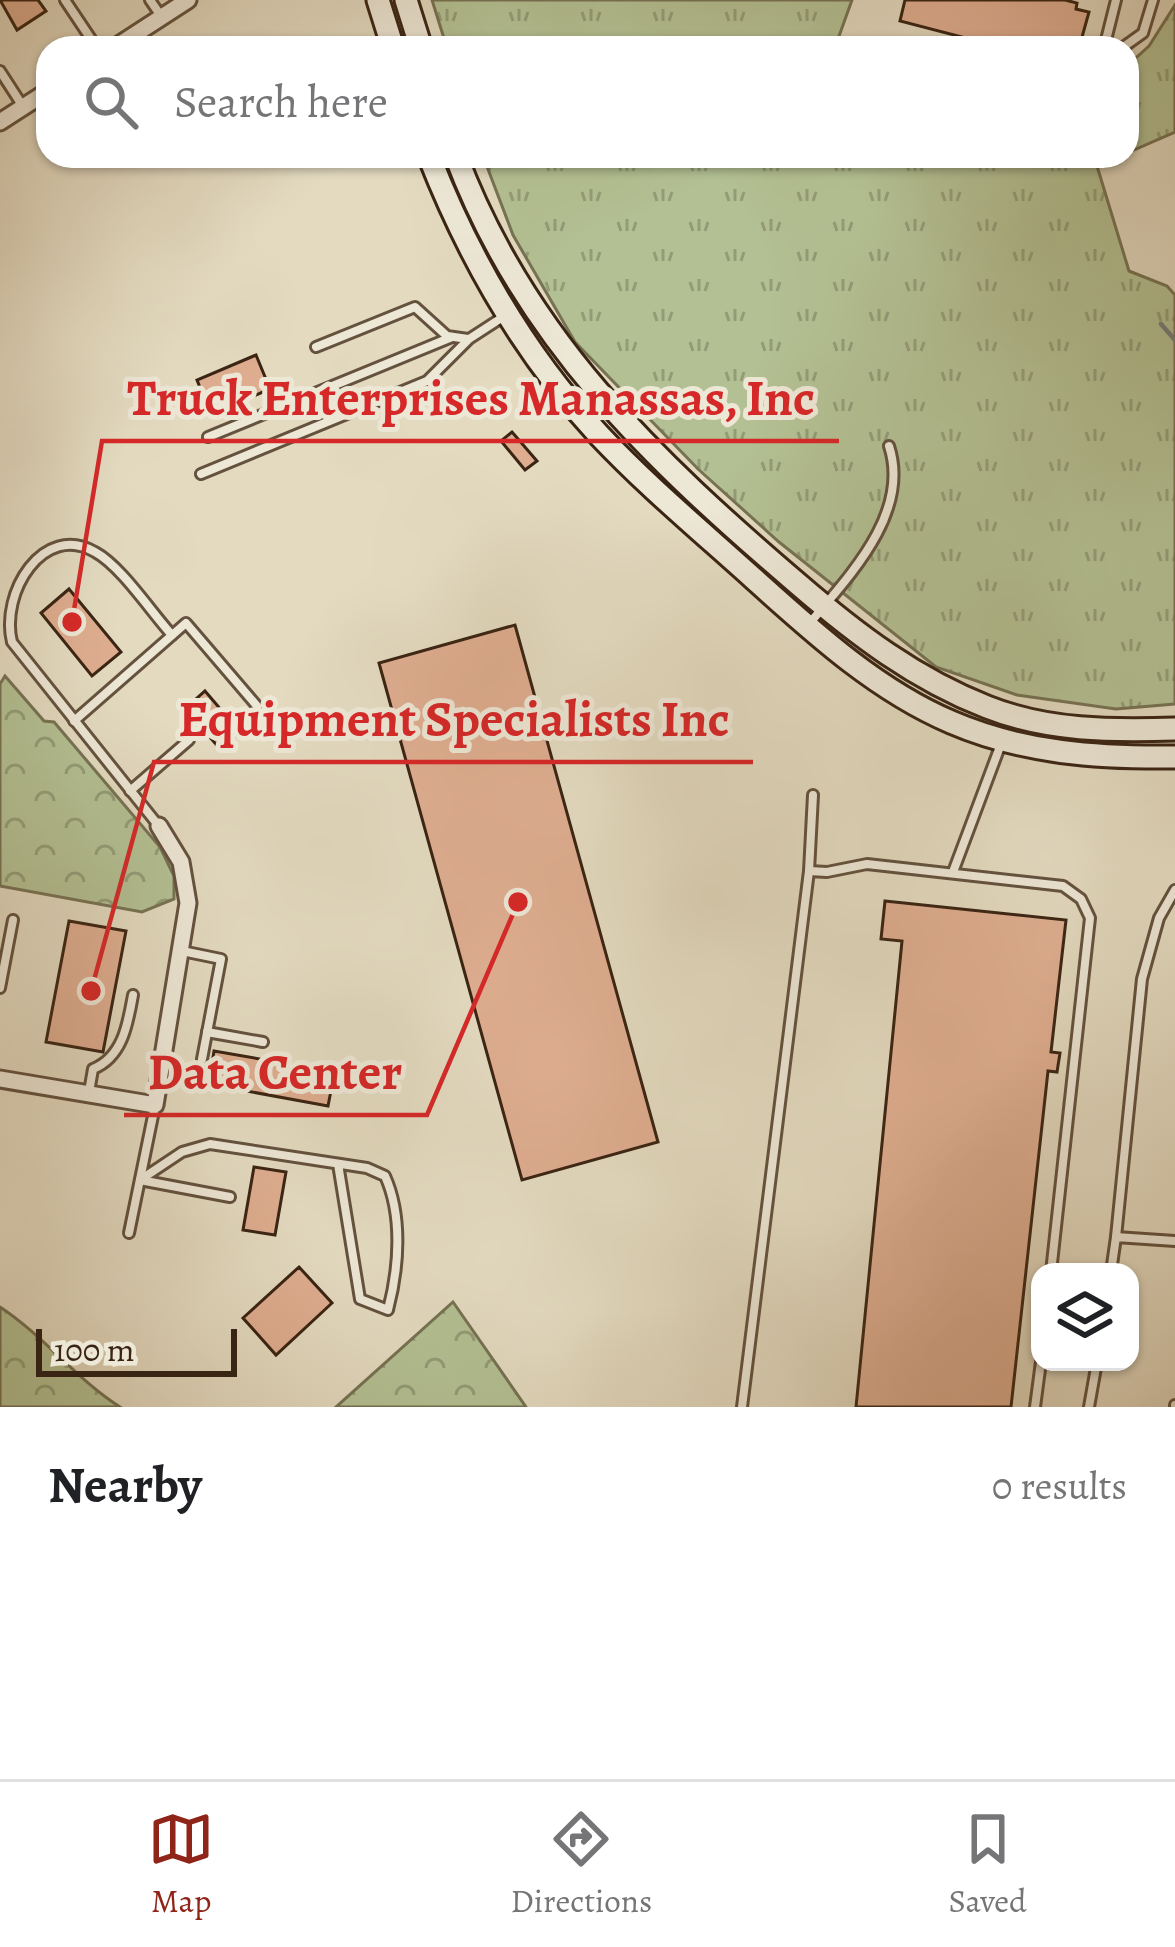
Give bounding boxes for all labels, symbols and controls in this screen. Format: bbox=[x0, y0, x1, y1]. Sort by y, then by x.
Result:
search box bbox=[36, 36, 1139, 168]
icon: search bbox=[78, 69, 144, 135]
text: Search here bbox=[174, 71, 388, 133]
callout: Truck Enterprises Manassas, Inc bbox=[102, 354, 839, 441]
text: Truck Enterprises Manassas, Inc bbox=[127, 363, 815, 433]
callout: Equipment Specialists Inc bbox=[154, 675, 753, 762]
text: Equipment Specialists Inc bbox=[178, 684, 730, 754]
callout: Data Center bbox=[124, 1028, 427, 1115]
text: Data Center bbox=[148, 1037, 402, 1107]
map controls bbox=[1031, 1263, 1139, 1371]
button: layers bbox=[1031, 1263, 1139, 1371]
scale bar bbox=[36, 1323, 237, 1376]
text: 100 m bbox=[54, 1327, 134, 1372]
text: Nearby bbox=[48, 1450, 202, 1520]
text: 0 results bbox=[992, 1459, 1127, 1512]
tab: Map bbox=[148, 1806, 214, 1923]
tab: Directions bbox=[511, 1806, 652, 1923]
tab: Saved bbox=[949, 1806, 1027, 1923]

